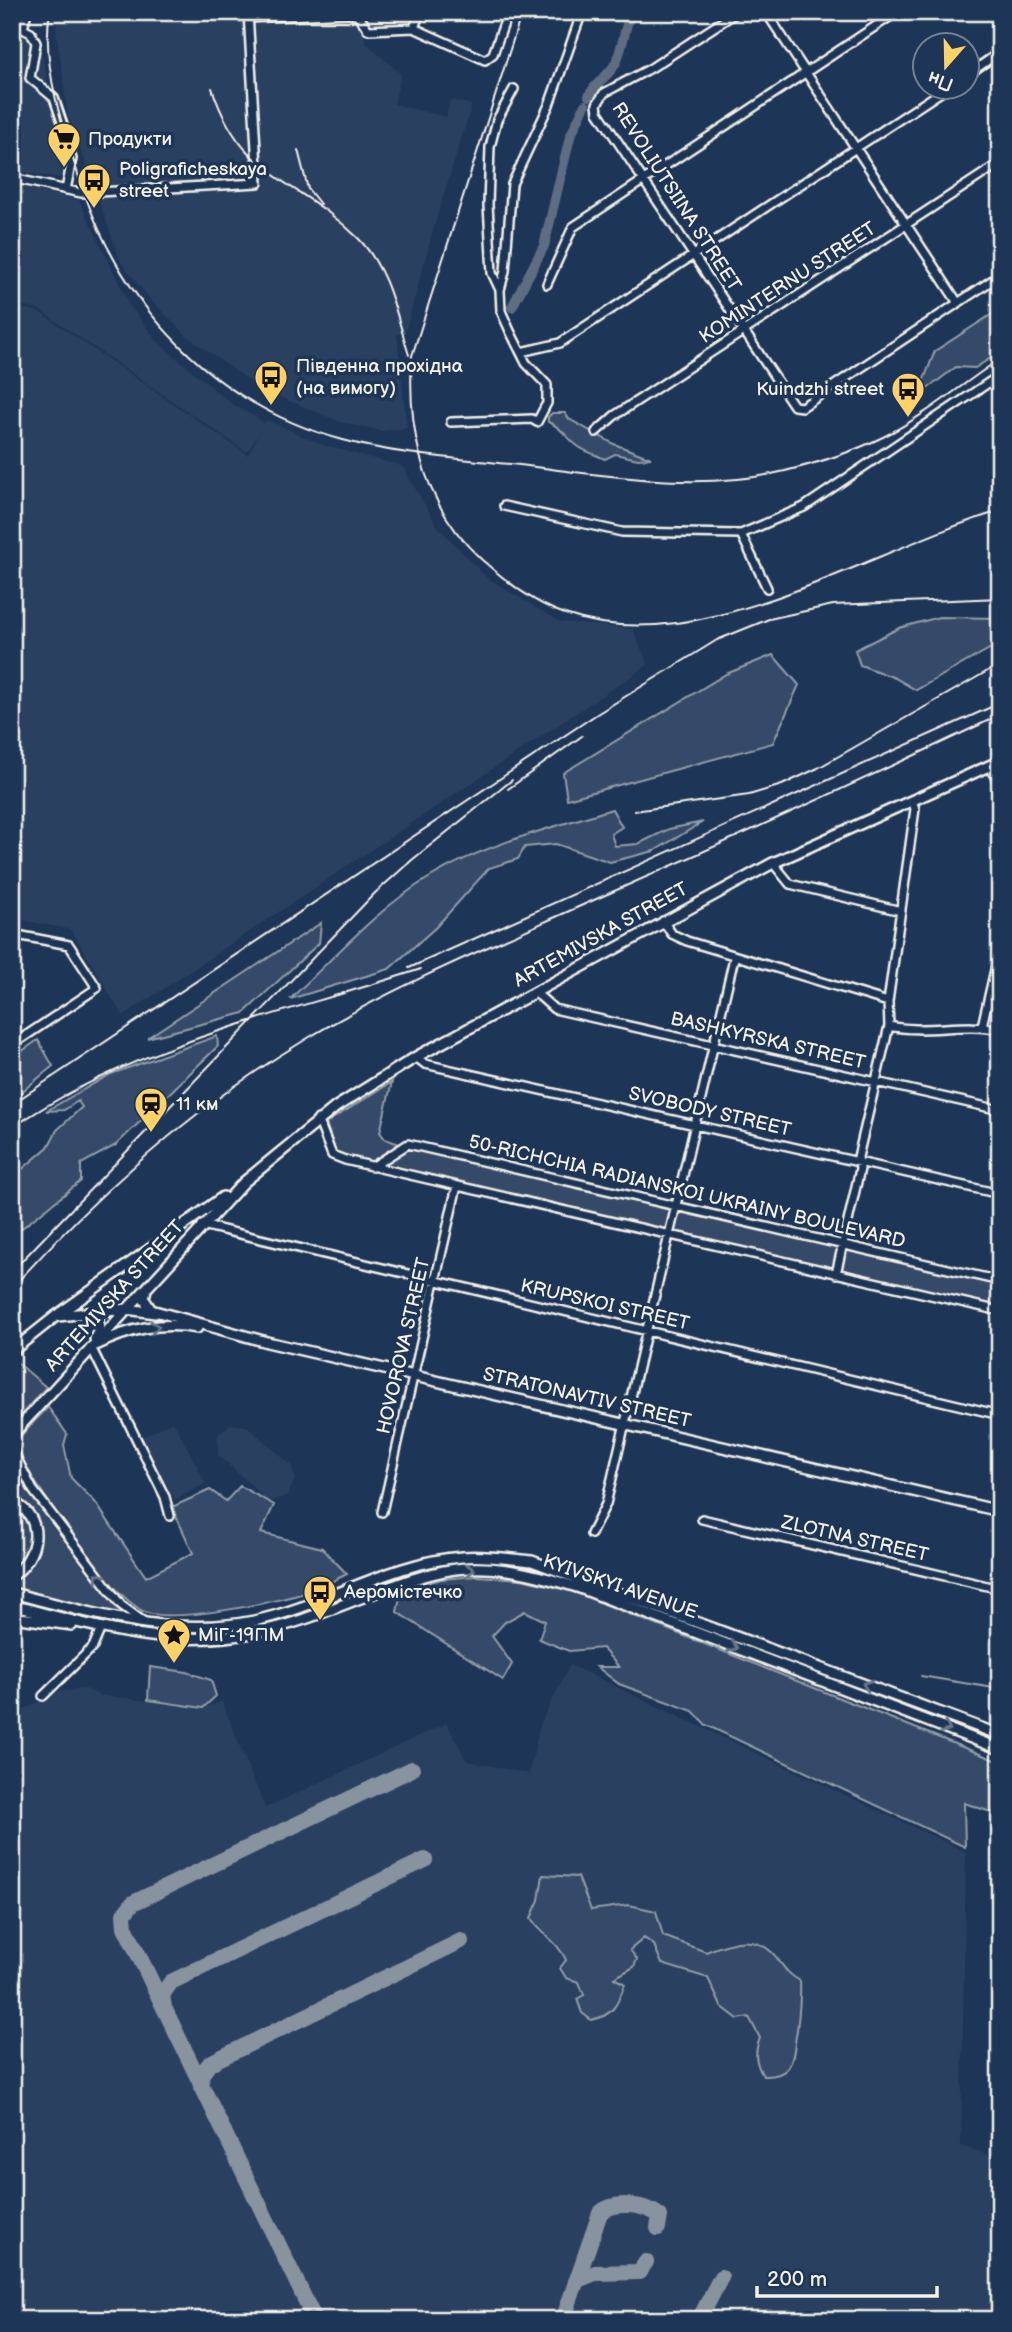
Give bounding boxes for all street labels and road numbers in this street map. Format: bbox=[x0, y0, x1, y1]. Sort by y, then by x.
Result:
street label: REVOLIUTSIINA STREET bbox=[606, 98, 746, 296]
street label: KOMINTERNU STREET bbox=[695, 217, 881, 349]
street label: ARTEMIVSKA STREET bbox=[510, 877, 693, 993]
street label: BASHKYRSKA STREET bbox=[668, 1007, 868, 1075]
street label: SVOBODY STREET bbox=[626, 1082, 794, 1142]
street label: 50-RICHCHIA RADIANSKOI UKRAINY BOULEVARD bbox=[466, 1130, 908, 1254]
street label: ARTEMIVSKA STREET bbox=[41, 1215, 189, 1376]
street label: HOVOROVA STREET bbox=[373, 1255, 436, 1436]
street label: KRUPSKOI STREET bbox=[518, 1274, 692, 1336]
street label: STRATONAVTIV STREET bbox=[481, 1363, 694, 1433]
street label: ZLOTNA STREET bbox=[778, 1511, 931, 1567]
street label: KYIVSKYI AVENUE bbox=[540, 1550, 700, 1624]

